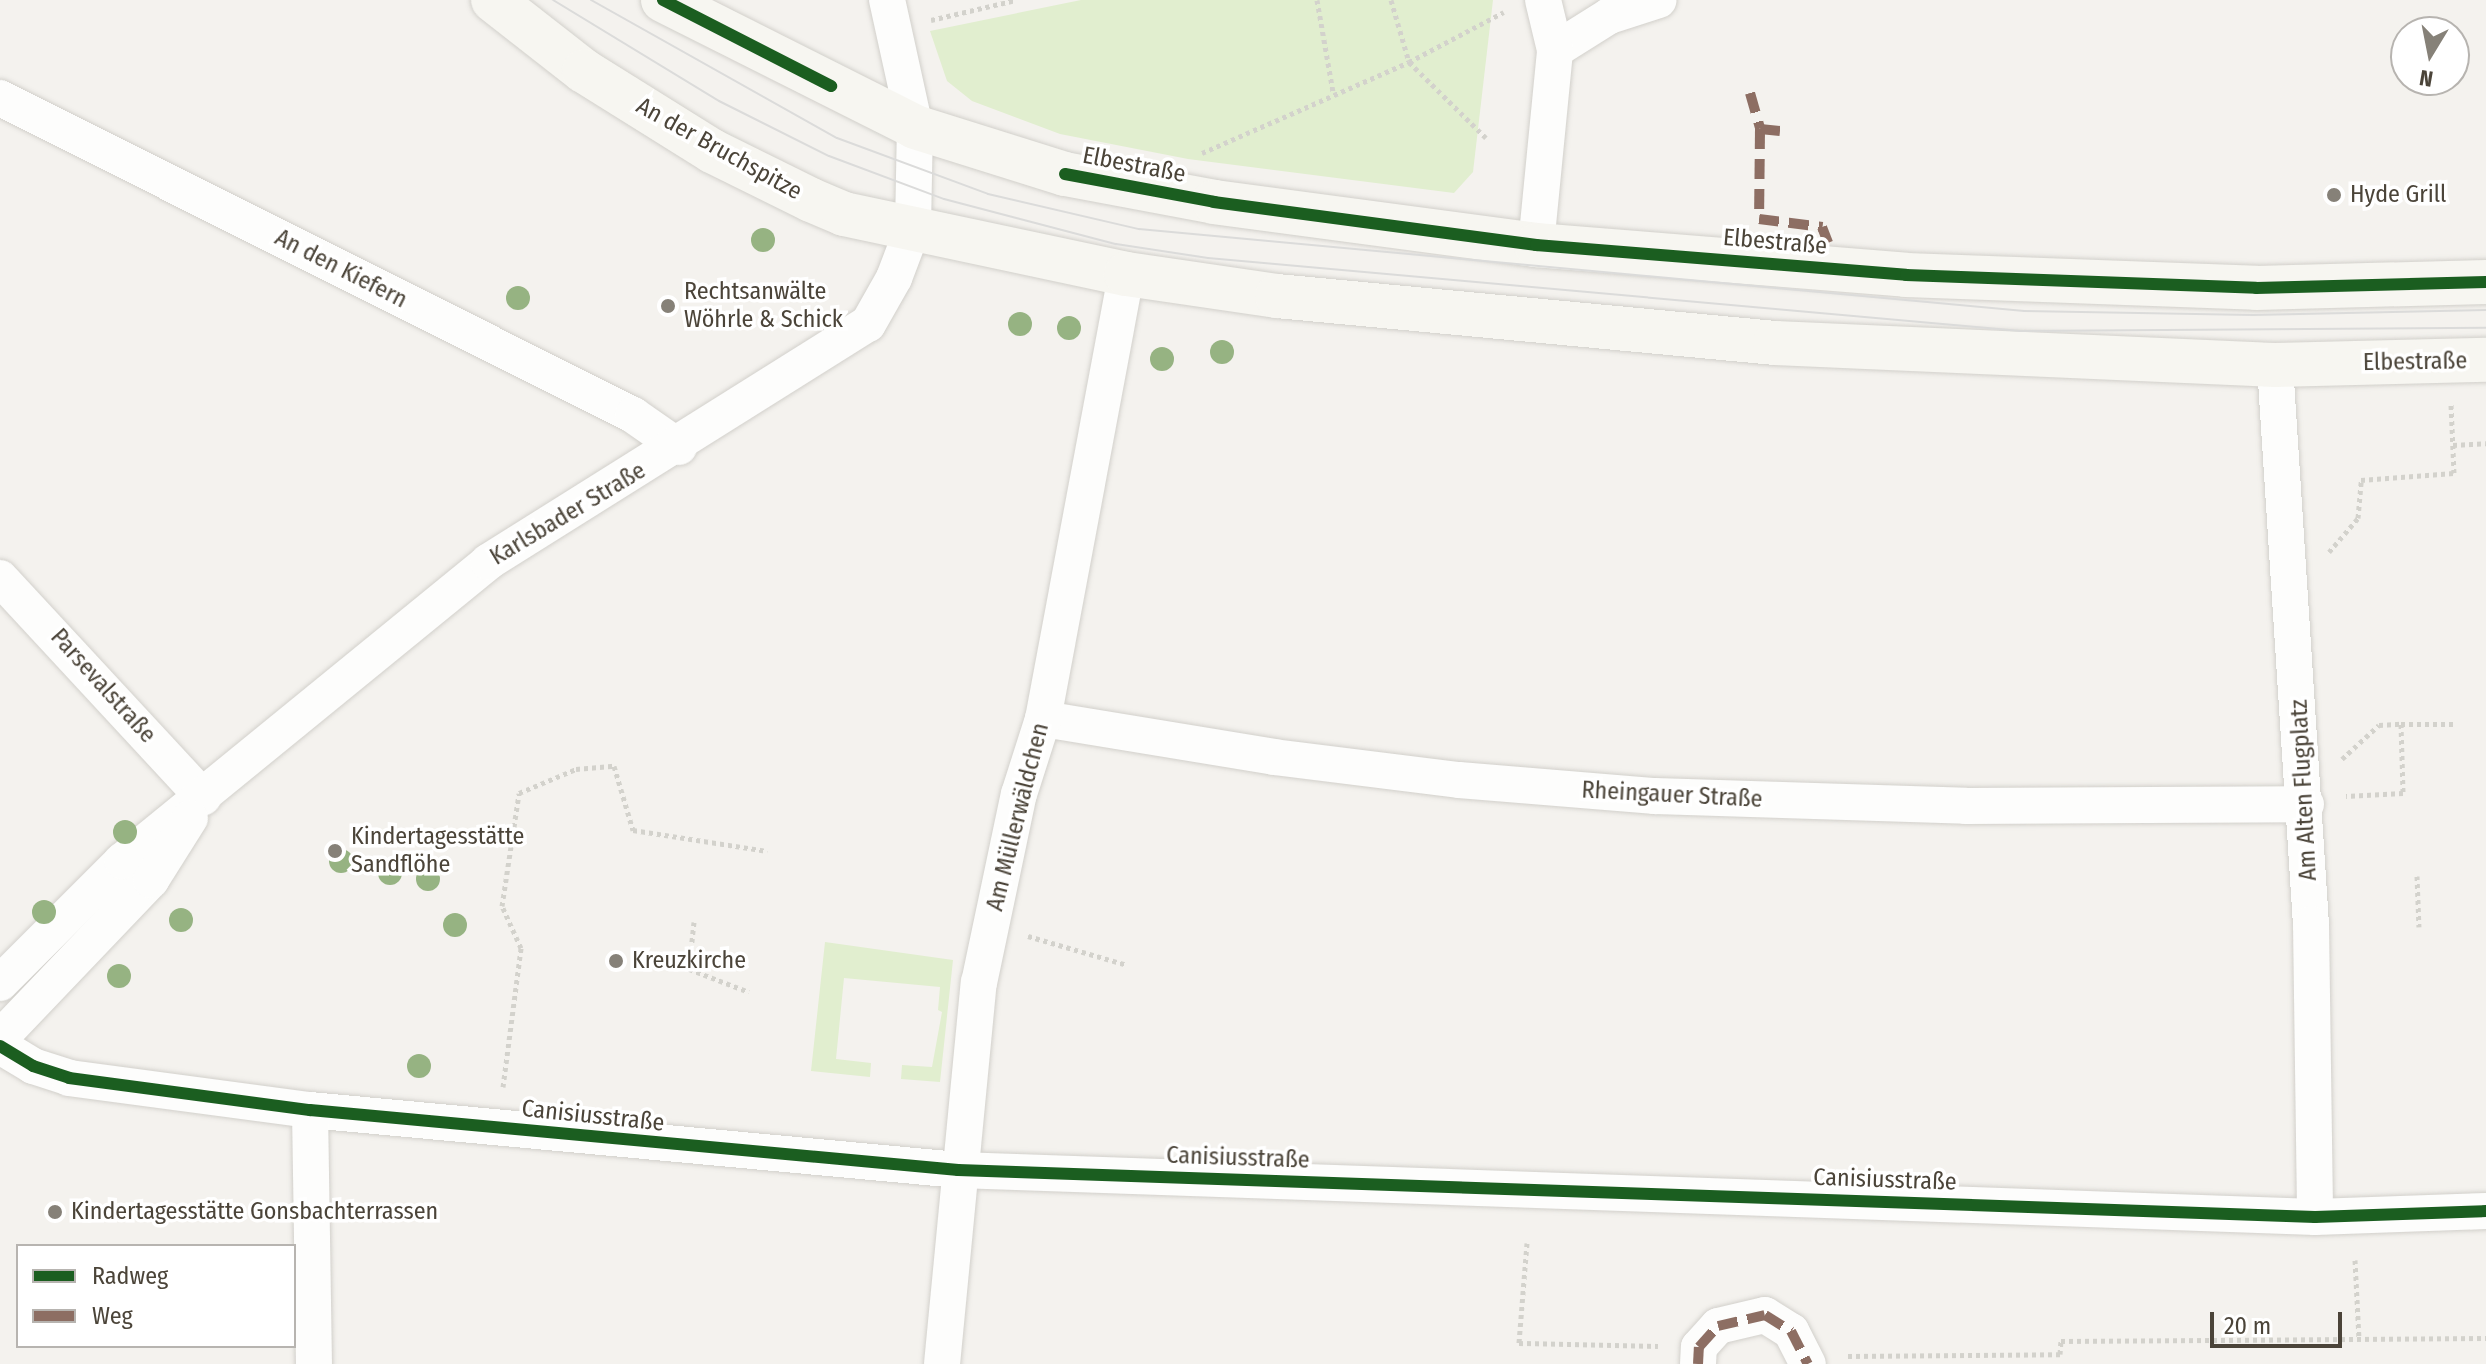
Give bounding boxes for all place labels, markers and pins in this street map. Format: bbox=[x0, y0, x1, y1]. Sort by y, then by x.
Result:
place label: Hyde Grill bbox=[2350, 181, 2446, 209]
marker: Hyde Grill bbox=[2325, 186, 2343, 204]
place label: Rechtsanwälte Wöhrle & Schick bbox=[684, 278, 843, 334]
marker: Rechtsanwälte Wöhrle & Schick bbox=[659, 297, 677, 315]
place label: Kindertagesstätte Sandflöhe bbox=[351, 823, 524, 879]
marker: Kindertagesstätte Sandflöhe bbox=[326, 842, 344, 860]
place label: Kreuzkirche bbox=[632, 947, 746, 975]
marker: Kreuzkirche bbox=[607, 952, 625, 970]
place label: Kindertagesstätte Gonsbachterrassen bbox=[71, 1198, 438, 1226]
marker: Kindertagesstätte Gonsbachterrassen bbox=[46, 1203, 64, 1221]

